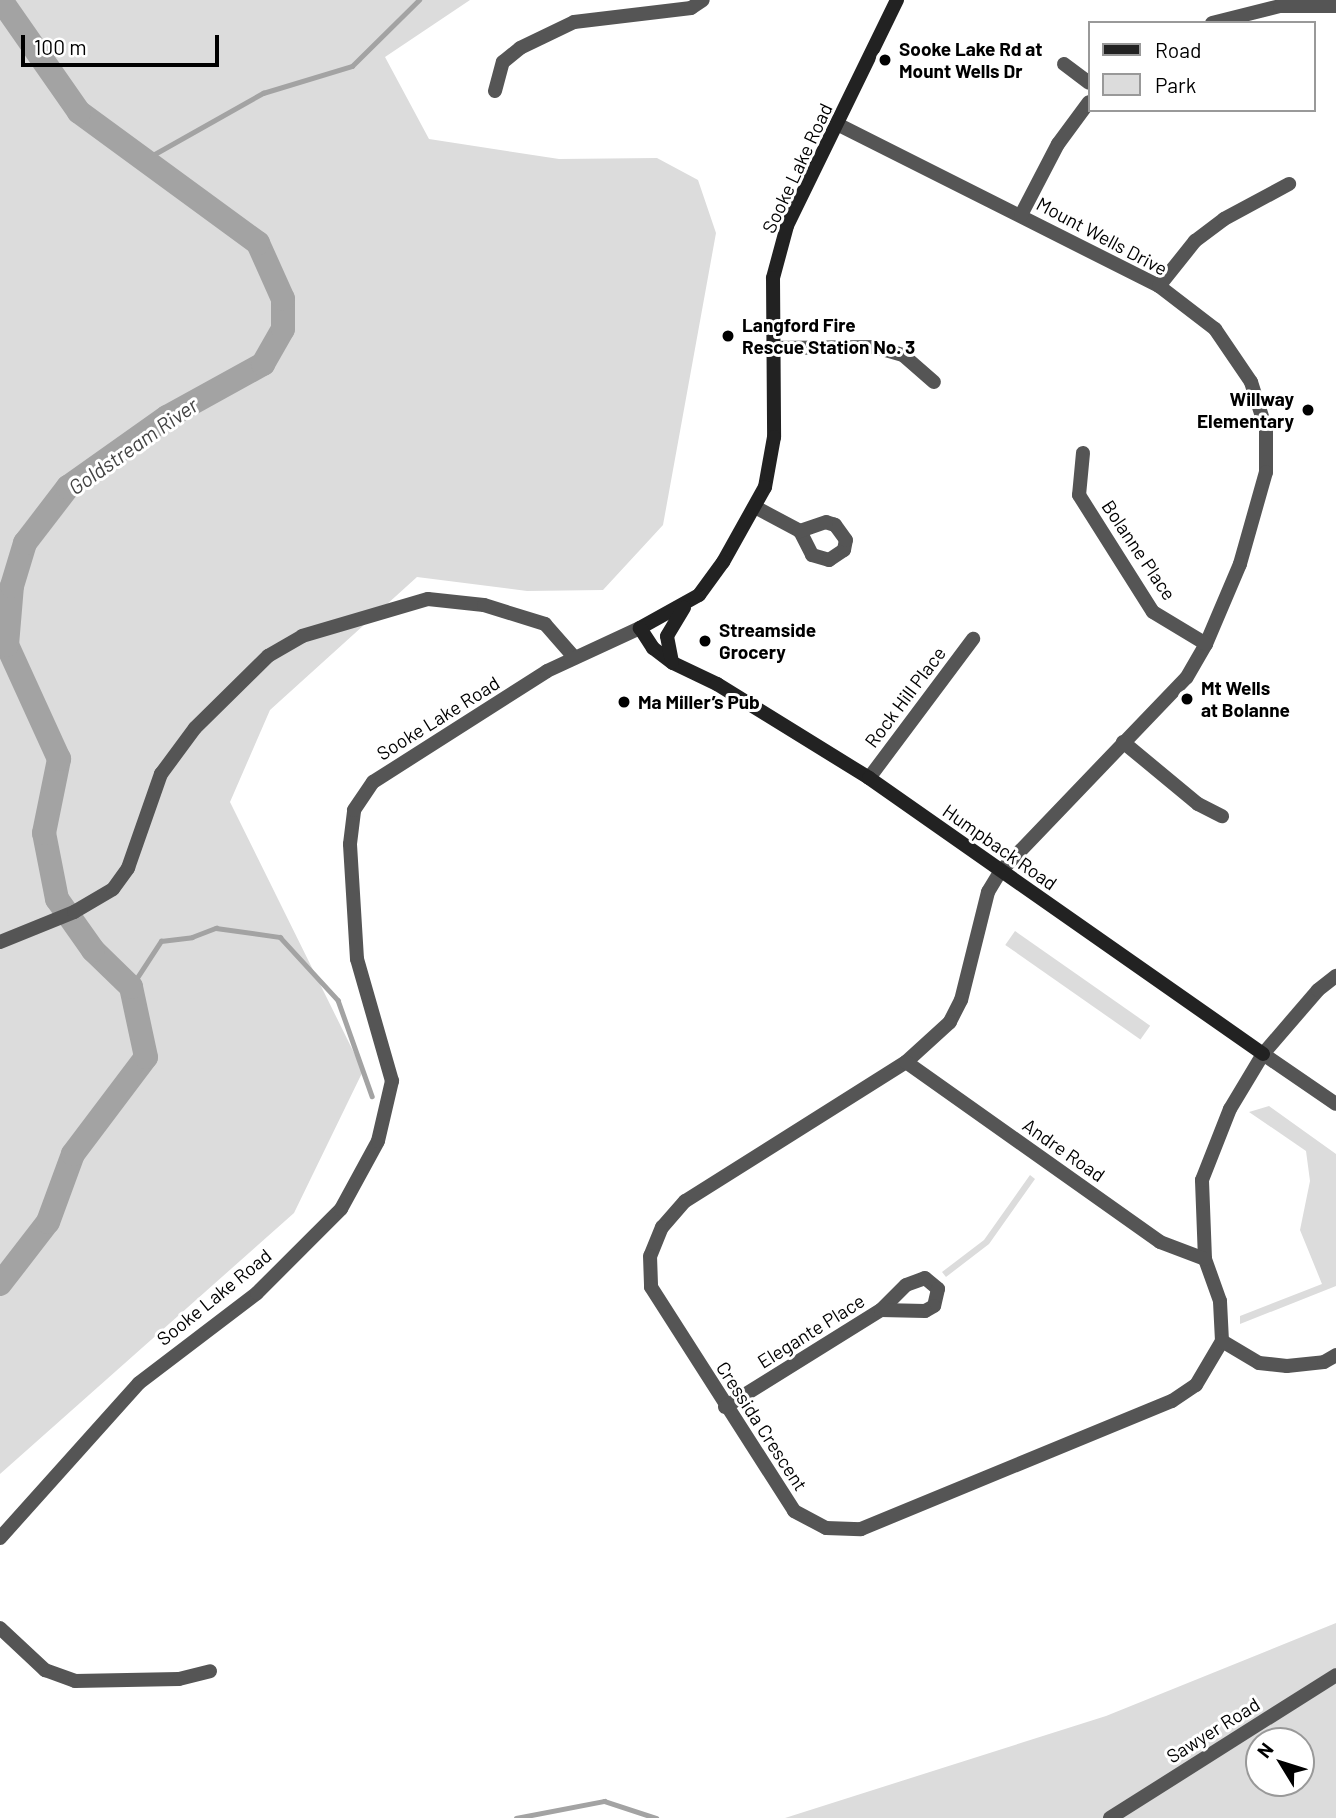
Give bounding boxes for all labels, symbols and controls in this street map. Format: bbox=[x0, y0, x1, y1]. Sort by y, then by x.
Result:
scale bar bbox=[24, 21, 222, 65]
legend bbox=[1088, 21, 1315, 112]
text: 100 m bbox=[34, 34, 87, 59]
text: Road bbox=[1155, 37, 1201, 62]
place label: Sooke Lake Rd at Mount Wells Dr bbox=[899, 38, 1042, 82]
marker: Sooke Lake Rd at Mount Wells Dr bbox=[877, 52, 893, 68]
text: Park bbox=[1155, 72, 1196, 97]
street label: Sooke Lake Road bbox=[757, 100, 837, 236]
street label: Mount Wells Drive bbox=[1033, 192, 1171, 280]
place label: Langford Fire Rescue Station No. 3 bbox=[742, 314, 915, 358]
marker: Langford Fire Rescue Station No. 3 bbox=[720, 328, 736, 344]
place label: Willway Elementary bbox=[1197, 388, 1294, 432]
water label: Goldstream River bbox=[64, 392, 202, 500]
marker: Willway Elementary bbox=[1300, 402, 1316, 418]
street label: Bolanne Place bbox=[1097, 496, 1181, 604]
place label: Streamside Grocery bbox=[719, 619, 816, 663]
marker: Streamside Grocery bbox=[697, 633, 713, 649]
street label: Rock Hill Place bbox=[860, 642, 950, 752]
street label: Sooke Lake Road bbox=[372, 671, 504, 765]
place label: Mt Wells at Bolanne bbox=[1201, 677, 1290, 721]
place label: Ma Miller’s Pub bbox=[638, 691, 760, 713]
marker: Mt Wells at Bolanne bbox=[1179, 691, 1195, 707]
marker: Ma Miller’s Pub bbox=[616, 694, 632, 710]
street label: Humpback Road bbox=[939, 799, 1061, 895]
street label: Andre Road bbox=[1019, 1113, 1109, 1187]
street label: Sooke Lake Road bbox=[152, 1244, 276, 1350]
street label: Elegante Place bbox=[753, 1289, 869, 1373]
street label: Cressida Crescent bbox=[712, 1357, 812, 1495]
street label: Sawyer Road bbox=[1162, 1692, 1264, 1768]
north arrow bbox=[1245, 1727, 1315, 1797]
text: N bbox=[1252, 1738, 1278, 1762]

